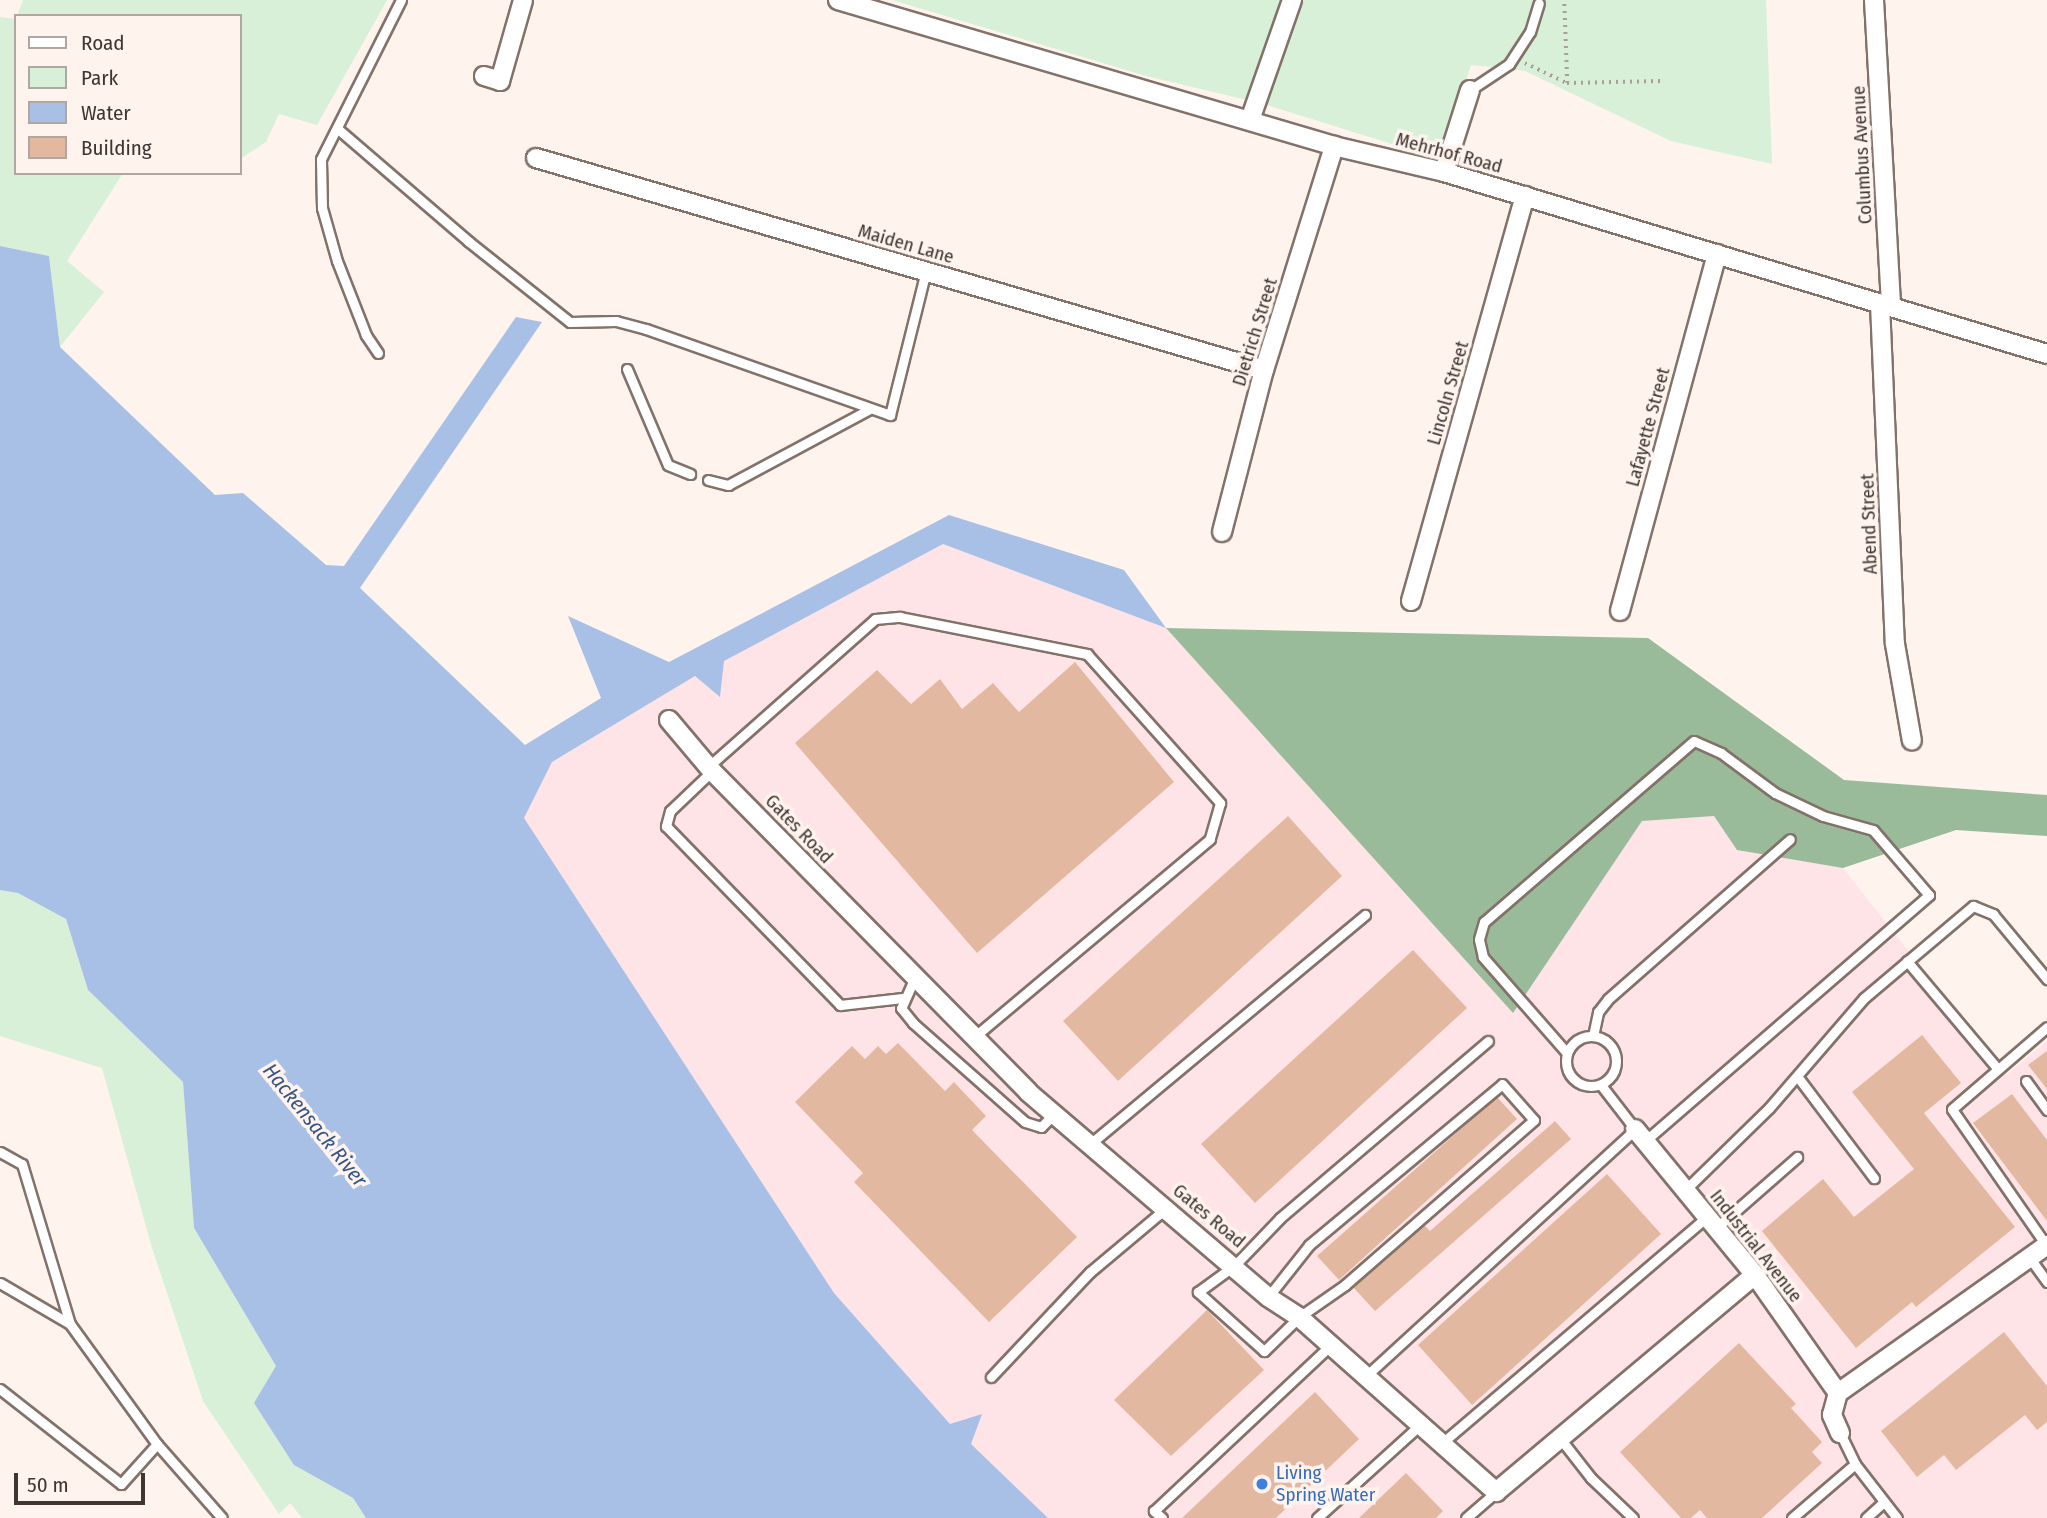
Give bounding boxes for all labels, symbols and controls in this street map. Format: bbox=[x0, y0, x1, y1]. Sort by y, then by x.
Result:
legend bbox=[14, 14, 242, 175]
text: Road bbox=[81, 30, 125, 56]
text: Park bbox=[81, 65, 118, 91]
street label: Columbus Avenue bbox=[1847, 85, 1877, 225]
text: Water bbox=[81, 100, 131, 126]
street label: Mehrhof Road bbox=[1393, 128, 1505, 178]
text: Building bbox=[81, 135, 152, 161]
street label: Maiden Lane bbox=[855, 219, 957, 269]
street label: Dietrich Street bbox=[1228, 275, 1282, 389]
street label: Lincoln Street bbox=[1422, 338, 1474, 448]
street label: Lafayette Street bbox=[1621, 365, 1675, 489]
street label: Abend Street bbox=[1856, 473, 1882, 575]
street label: Gates Road bbox=[760, 790, 838, 868]
water label: Hackensack River bbox=[258, 1058, 372, 1192]
street label: Gates Road bbox=[1168, 1179, 1250, 1253]
street label: Industrial Avenue bbox=[1705, 1185, 1807, 1307]
scale bar bbox=[18, 1458, 149, 1502]
place label: Living Spring Water bbox=[1276, 1462, 1375, 1506]
text: 50 m bbox=[27, 1472, 69, 1498]
marker: Living Spring Water bbox=[1254, 1476, 1270, 1492]

